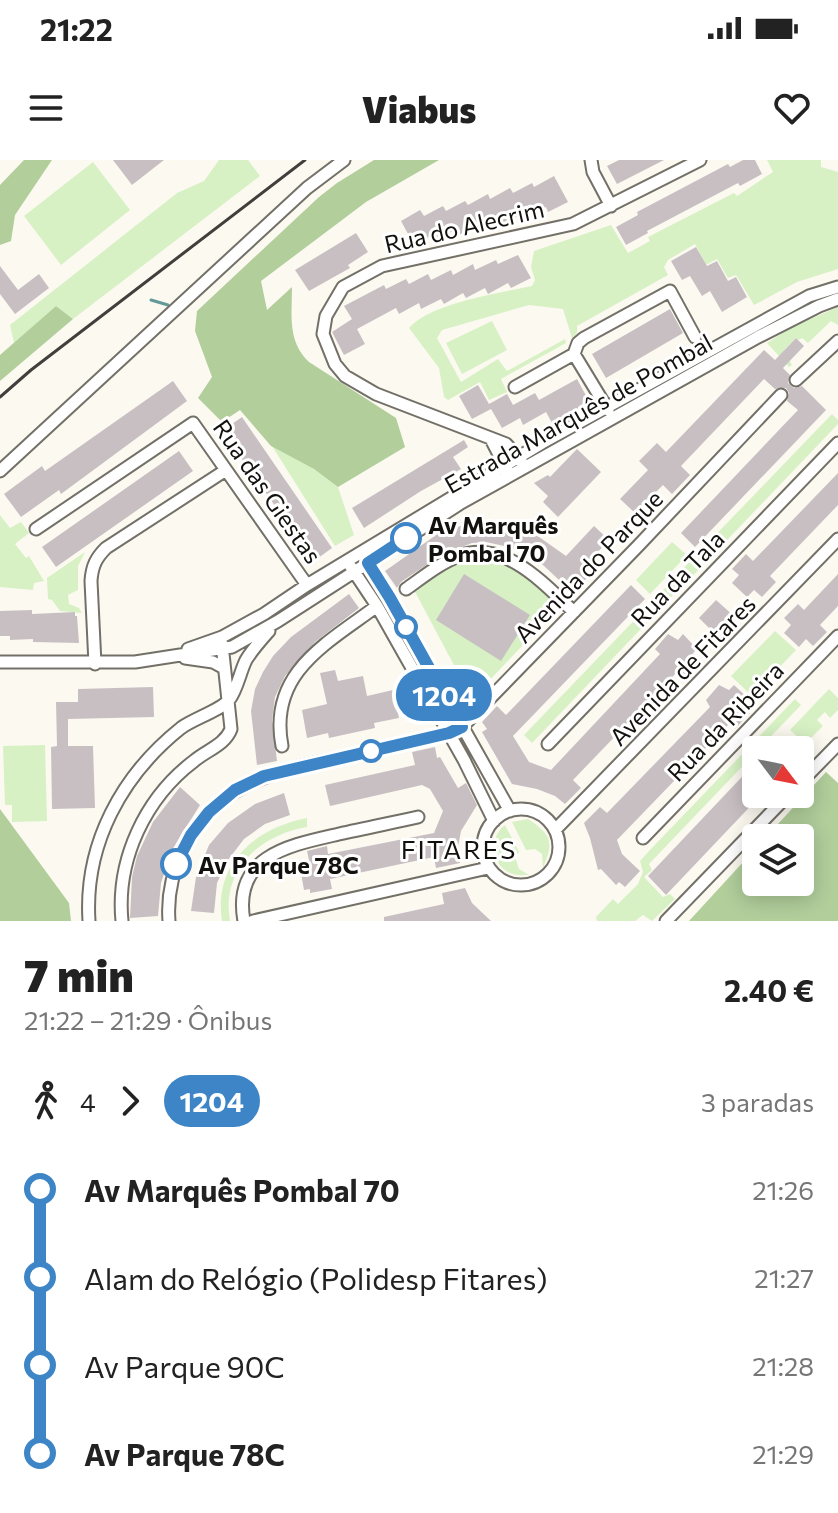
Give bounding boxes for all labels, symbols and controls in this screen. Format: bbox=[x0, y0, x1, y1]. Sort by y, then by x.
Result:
text: 21:22 bbox=[40, 10, 113, 47]
icon: menu bbox=[24, 86, 68, 130]
text: Viabus bbox=[362, 86, 476, 130]
icon: heart bbox=[770, 86, 814, 130]
street label: Rua do Alecrim bbox=[381, 194, 547, 258]
street label: Estrada Marquês de Pombal bbox=[439, 327, 717, 499]
street label: Rua das Giestas bbox=[208, 413, 328, 569]
street label: Avenida do Parque bbox=[508, 484, 668, 648]
place label: Av Marquês Pombal 70 bbox=[428, 510, 558, 567]
marker: Av Marquês Pombal 70 bbox=[391, 523, 421, 553]
street label: Rua da Tala bbox=[624, 524, 730, 632]
street label: Avenida de Fitares bbox=[603, 589, 761, 751]
unlabelled marker bbox=[395, 616, 417, 638]
street label: Rua da Ribeira bbox=[661, 655, 789, 787]
line badge: 1204 bbox=[388, 669, 500, 721]
text: 1204 bbox=[412, 678, 476, 712]
north arrow bbox=[742, 736, 814, 808]
map controls bbox=[742, 736, 814, 896]
unlabelled marker bbox=[360, 740, 382, 762]
button: layers bbox=[742, 824, 814, 896]
district label: FITARES bbox=[401, 833, 517, 864]
marker: Av Parque 78C bbox=[161, 849, 191, 879]
place label: Av Parque 78C bbox=[198, 850, 359, 879]
text: 7 min bbox=[24, 947, 134, 1001]
text: 2.40 € bbox=[724, 971, 814, 1008]
text: 21:22 – 21:29 · Ônibus bbox=[24, 1004, 272, 1035]
icon: walk bbox=[24, 1079, 68, 1123]
icon: forward bbox=[108, 1079, 152, 1123]
text: 1204 bbox=[180, 1084, 244, 1118]
text: 4 bbox=[80, 1086, 96, 1117]
text: 3 paradas bbox=[701, 1086, 814, 1117]
text: Av Marquês Pombal 70 bbox=[84, 1171, 400, 1208]
text: 21:26 bbox=[752, 1174, 814, 1205]
text: Alam do Relógio (Polidesp Fitares) bbox=[84, 1259, 547, 1296]
text: 21:27 bbox=[754, 1262, 814, 1293]
text: Av Parque 90C bbox=[84, 1347, 285, 1384]
text: 21:28 bbox=[752, 1350, 814, 1381]
text: Av Parque 78C bbox=[84, 1435, 285, 1472]
text: 21:29 bbox=[752, 1438, 814, 1469]

